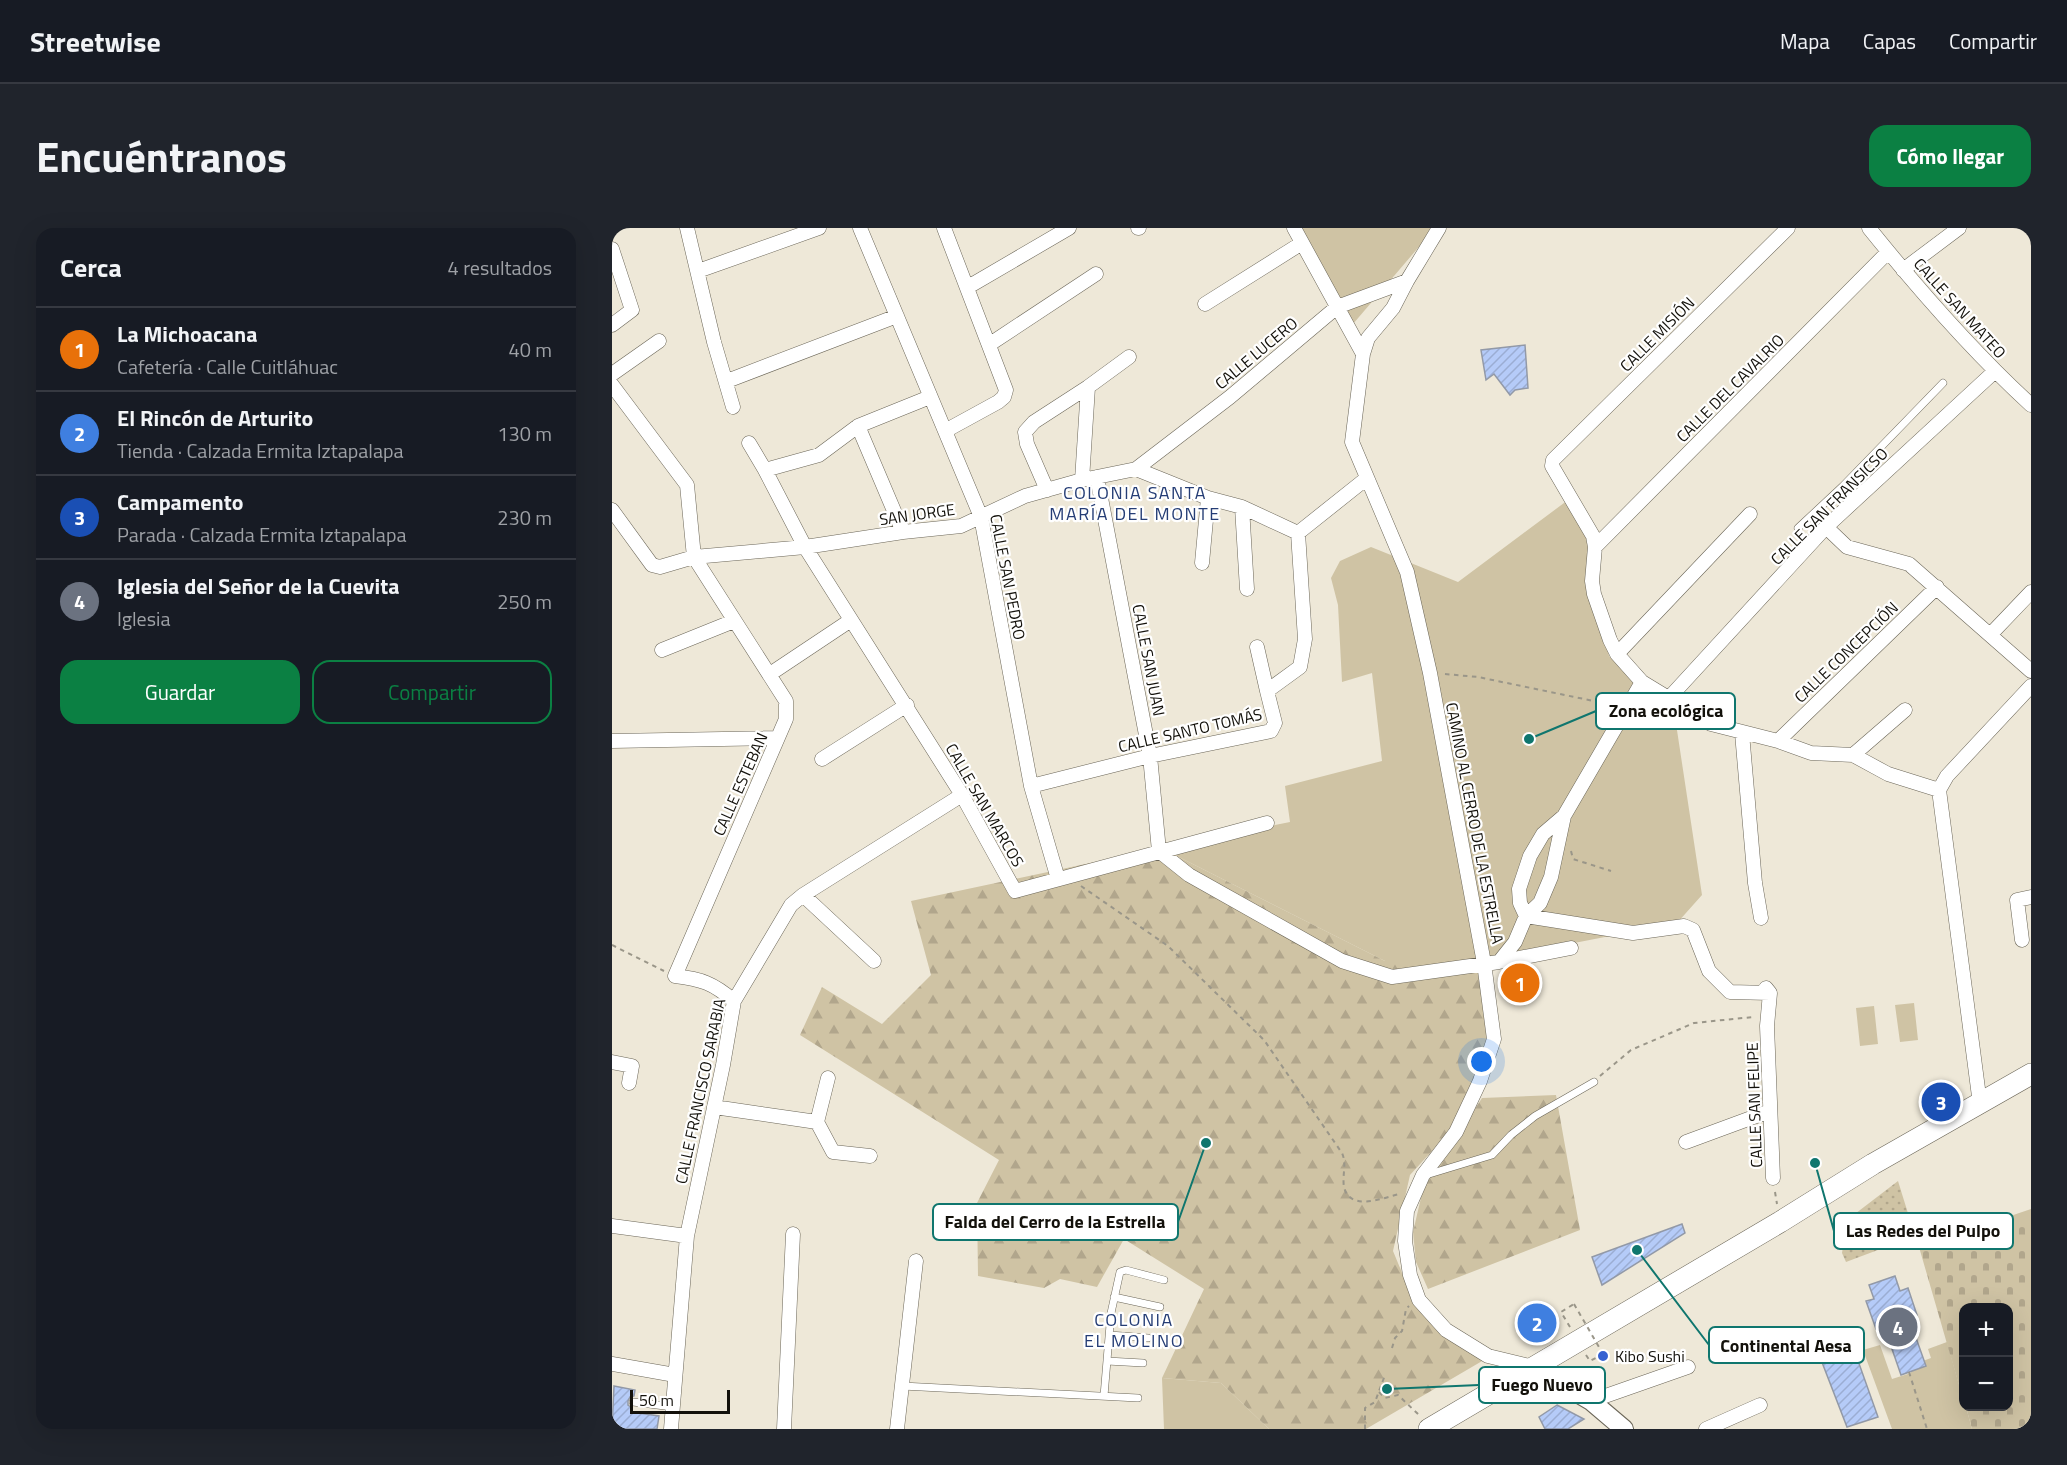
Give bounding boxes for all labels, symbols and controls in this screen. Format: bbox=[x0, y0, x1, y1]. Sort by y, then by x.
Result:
text: Streetwise bbox=[30, 20, 161, 63]
text: Mapa bbox=[1780, 25, 1830, 57]
text: Capas bbox=[1863, 25, 1916, 57]
text: Compartir bbox=[1949, 25, 2037, 57]
text: Encuéntranos bbox=[36, 124, 287, 188]
button: Cómo llegar bbox=[1869, 125, 2031, 187]
text: Cerca bbox=[60, 248, 122, 287]
text: 4 resultados bbox=[448, 252, 552, 283]
street label: CALLE SAN MATEO bbox=[1908, 252, 2012, 364]
street label: CALLE MISIÓN bbox=[1614, 291, 1700, 377]
street label: CALLE LUCERO bbox=[1209, 311, 1303, 395]
text: La Michoacana bbox=[117, 317, 257, 351]
street label: CALLE DEL CAVALRIO bbox=[1670, 328, 1790, 448]
text: 1 bbox=[74, 334, 85, 365]
text: 40 m bbox=[508, 334, 552, 365]
text: Cafetería · Calle Cuitláhuac bbox=[117, 351, 338, 382]
text: El Rincón de Arturito bbox=[117, 401, 313, 435]
text: 2 bbox=[74, 418, 85, 449]
text: 130 m bbox=[497, 418, 552, 449]
text: Tienda · Calzada Ermita Iztapalapa bbox=[117, 435, 403, 466]
street label: CALLE SAN FRANSICSO bbox=[1765, 442, 1893, 570]
district label: COLONIA SANTA MARÍA DEL MONTE bbox=[1049, 479, 1221, 527]
text: Campamento bbox=[117, 485, 243, 519]
street label: SAN JORGE bbox=[878, 497, 957, 531]
text: 3 bbox=[74, 502, 85, 533]
text: 230 m bbox=[497, 502, 552, 533]
street label: CALLE SAN PEDRO bbox=[984, 512, 1032, 642]
text: Parada · Calzada Ermita Iztapalapa bbox=[117, 519, 406, 550]
text: Iglesia del Señor de la Cuevita bbox=[117, 569, 399, 603]
text: 4 bbox=[74, 586, 85, 617]
text: 250 m bbox=[497, 586, 552, 617]
street label: CALLE CONCEPCIÓN bbox=[1788, 596, 1904, 708]
street label: CALLE SAN JUAN bbox=[1126, 602, 1172, 718]
text: Iglesia bbox=[117, 603, 170, 634]
button: Guardar bbox=[60, 660, 300, 724]
button: Compartir bbox=[312, 660, 552, 724]
callout: Zona ecológica bbox=[1596, 693, 1735, 729]
text: Zona ecológica bbox=[1609, 697, 1723, 724]
street label: CAMINO AL CERRO DE LA ESTRELLA bbox=[1440, 700, 1510, 946]
street label: CALLE SANTO TOMÁS bbox=[1116, 702, 1264, 758]
street label: CALLE ESTEBAN bbox=[707, 729, 773, 839]
street label: CALLE SAN MARCOS bbox=[940, 739, 1030, 871]
pin: 1 bbox=[1500, 960, 1540, 1005]
street label: CALLE FRANCISCO SARABIA bbox=[669, 996, 731, 1186]
street label: CALLE SAN FELIPE bbox=[1740, 1042, 1768, 1168]
your location bbox=[1467, 1047, 1496, 1076]
pin: 3 bbox=[1922, 1080, 1960, 1124]
callout: Falda del Cerro de la Estrella bbox=[933, 1204, 1178, 1240]
text: Falda del Cerro de la Estrella bbox=[945, 1208, 1165, 1235]
callout: Las Redes del Pulpo bbox=[1834, 1213, 2013, 1249]
text: Las Redes del Pulpo bbox=[1846, 1217, 2000, 1244]
pin: 2 bbox=[1518, 1300, 1556, 1346]
map controls bbox=[1959, 1303, 2013, 1411]
button: + bbox=[1959, 1303, 2013, 1357]
pin: 4 bbox=[1878, 1304, 1918, 1350]
district label: COLONIA EL MOLINO bbox=[1084, 1306, 1184, 1354]
callout: Continental Aesa bbox=[1709, 1327, 1864, 1363]
text: Continental Aesa bbox=[1720, 1332, 1852, 1359]
place label: Kibo Sushi bbox=[1615, 1344, 1685, 1368]
marker: Kibo Sushi bbox=[1596, 1349, 1610, 1363]
button: − bbox=[1959, 1357, 2013, 1411]
callout: Fuego Nuevo bbox=[1479, 1367, 1605, 1403]
text: Fuego Nuevo bbox=[1491, 1371, 1593, 1398]
scale bar bbox=[630, 1387, 730, 1414]
text: 50 m bbox=[639, 1388, 674, 1412]

